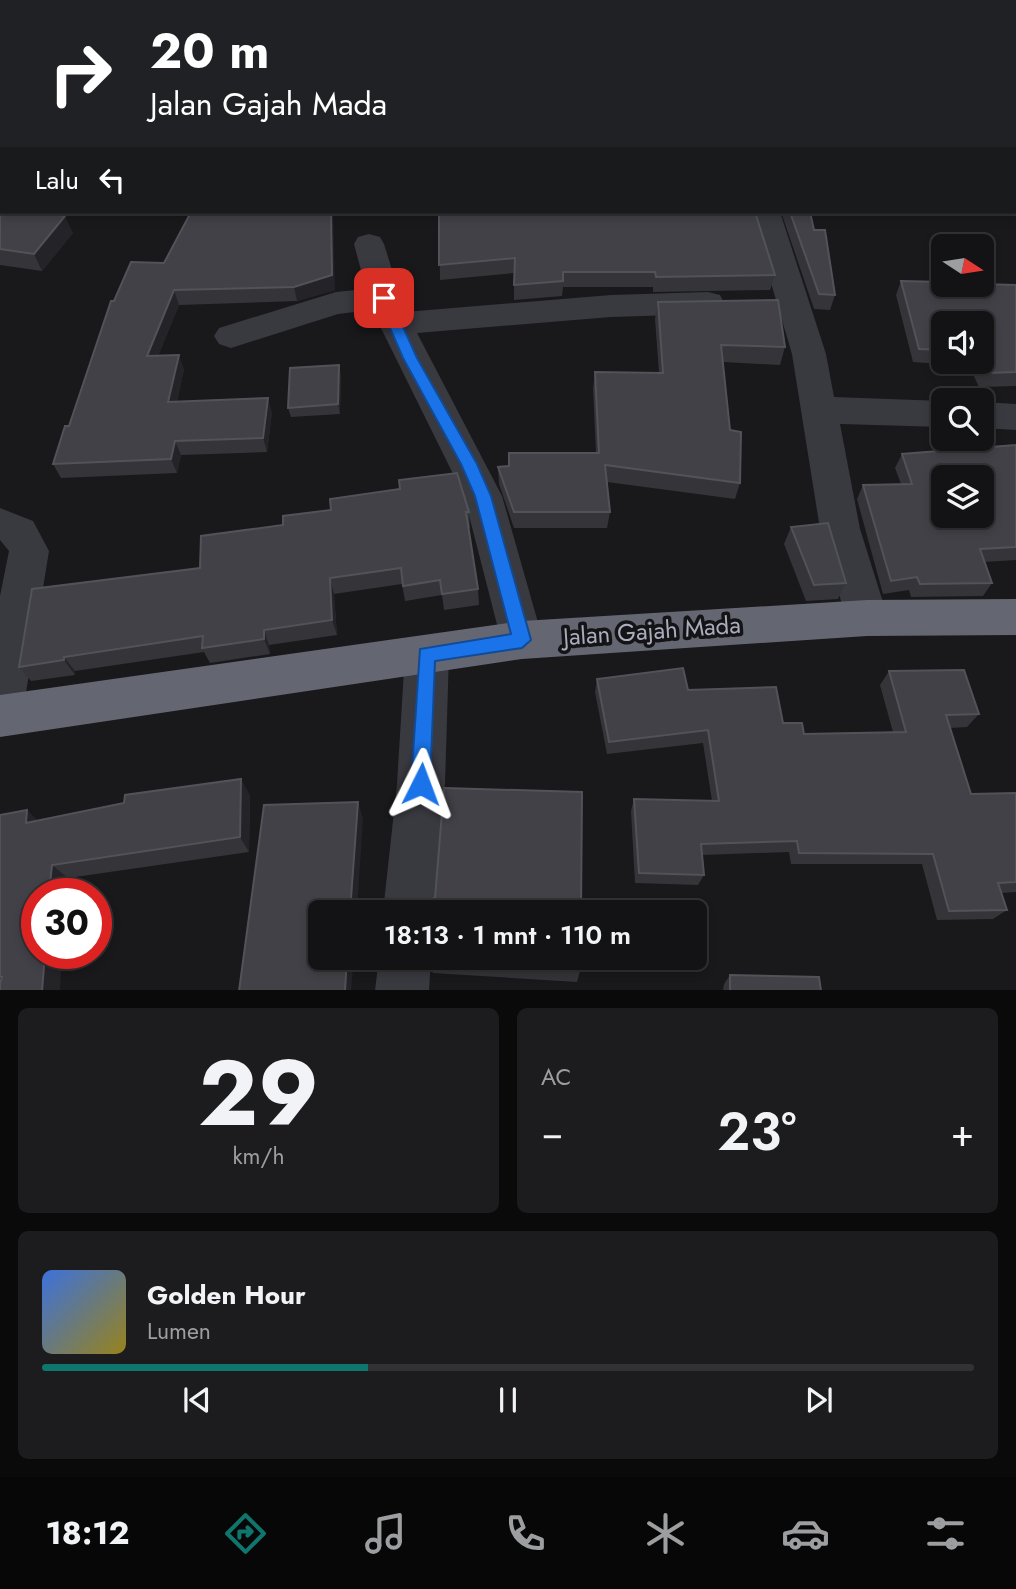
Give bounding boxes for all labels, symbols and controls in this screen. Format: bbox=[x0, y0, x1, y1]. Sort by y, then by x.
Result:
text: 20 m bbox=[150, 16, 269, 86]
icon: right bbox=[35, 28, 126, 119]
text: Jalan Gajah Mada bbox=[150, 81, 387, 127]
text: Lalu bbox=[35, 161, 79, 199]
icon: left bbox=[93, 161, 131, 199]
north arrow bbox=[931, 234, 994, 298]
map controls bbox=[931, 234, 994, 528]
pin bbox=[354, 268, 414, 328]
icon: arrive bbox=[365, 279, 403, 317]
button: sound bbox=[931, 311, 994, 374]
button: search bbox=[931, 388, 994, 451]
button: layers bbox=[931, 465, 994, 528]
street label: Jalan Gajah Mada bbox=[559, 607, 742, 654]
position arrow bbox=[384, 747, 458, 821]
speed limit sign: 30 bbox=[21, 878, 112, 969]
text: 18:13 · 1 mnt · 110 m bbox=[384, 916, 631, 954]
text: 29 bbox=[198, 1028, 319, 1159]
text: AC bbox=[541, 1060, 571, 1094]
text: 23° bbox=[718, 1094, 796, 1170]
text: − bbox=[541, 1105, 563, 1160]
text: + bbox=[951, 1105, 974, 1160]
text: km/h bbox=[233, 1139, 284, 1173]
text: Golden Hour bbox=[147, 1276, 306, 1314]
text: Lumen bbox=[147, 1314, 211, 1348]
icon: previous bbox=[178, 1381, 216, 1419]
icon: pause bbox=[489, 1381, 527, 1419]
icon: next bbox=[800, 1381, 838, 1419]
icon: directions bbox=[221, 1509, 270, 1558]
icon: music bbox=[361, 1509, 410, 1558]
icon: phone bbox=[501, 1509, 550, 1558]
icon: climate bbox=[641, 1509, 690, 1558]
icon: car bbox=[781, 1509, 830, 1558]
icon: filters bbox=[921, 1509, 970, 1558]
text: 18:12 bbox=[46, 1510, 130, 1556]

